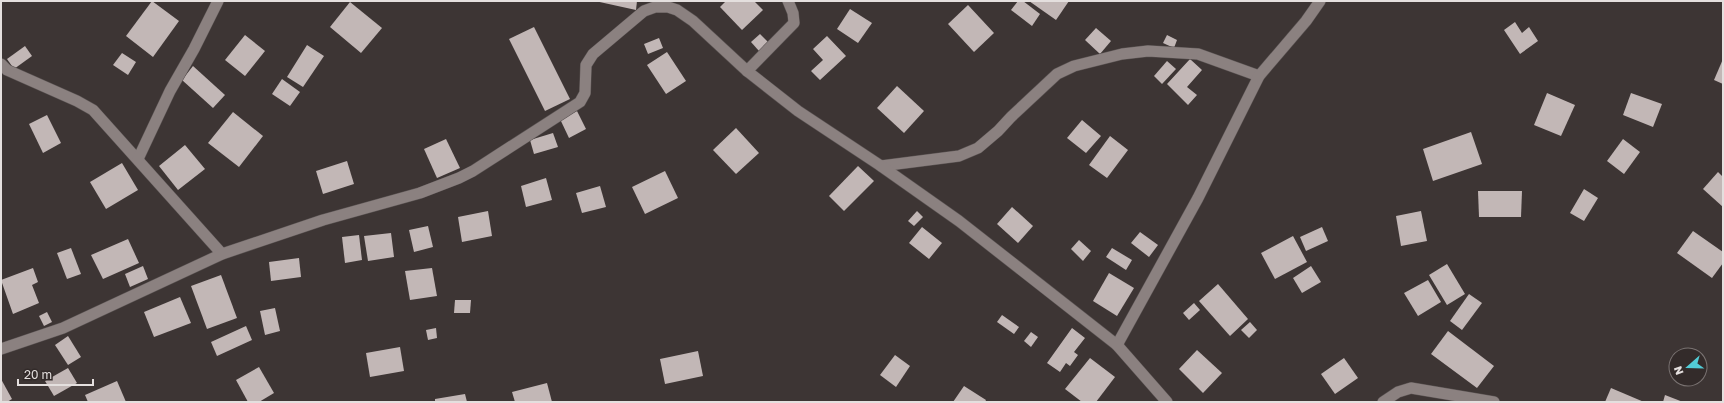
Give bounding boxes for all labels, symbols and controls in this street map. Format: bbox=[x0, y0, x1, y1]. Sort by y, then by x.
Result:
north arrow bbox=[1668, 347, 1708, 387]
scale bar bbox=[18, 361, 93, 387]
text: N bbox=[1671, 364, 1686, 377]
text: 20 m bbox=[24, 367, 52, 382]

